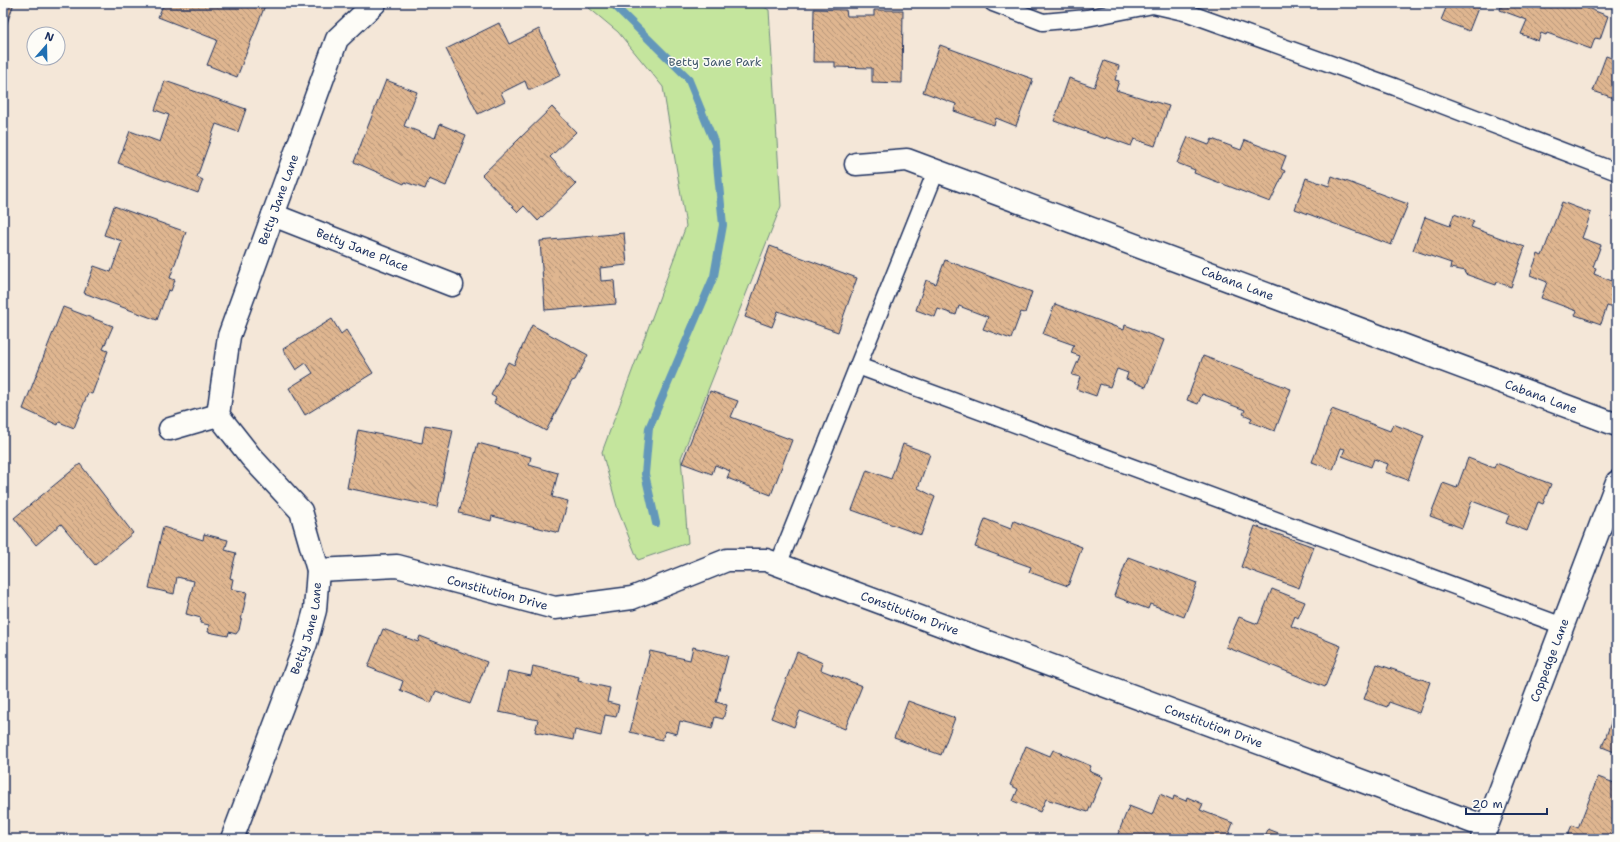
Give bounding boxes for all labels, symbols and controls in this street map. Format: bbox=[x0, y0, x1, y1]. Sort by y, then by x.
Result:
north arrow bbox=[26, 26, 66, 66]
text: N bbox=[43, 29, 56, 46]
park label: Betty Jane Park bbox=[668, 54, 762, 70]
street label: Betty Jane Lane bbox=[255, 152, 302, 247]
street label: Betty Jane Place bbox=[314, 225, 411, 275]
street label: Cabana Lane bbox=[1199, 263, 1276, 304]
street label: Cabana Lane bbox=[1503, 376, 1580, 418]
street label: Constitution Drive bbox=[445, 572, 550, 614]
street label: Betty Jane Lane bbox=[287, 581, 325, 677]
street label: Constitution Drive bbox=[858, 588, 962, 639]
street label: Coppedge Lane bbox=[1526, 616, 1573, 704]
street label: Constitution Drive bbox=[1162, 700, 1265, 752]
scale bar bbox=[1466, 790, 1547, 816]
text: 20 m bbox=[1472, 796, 1503, 812]

